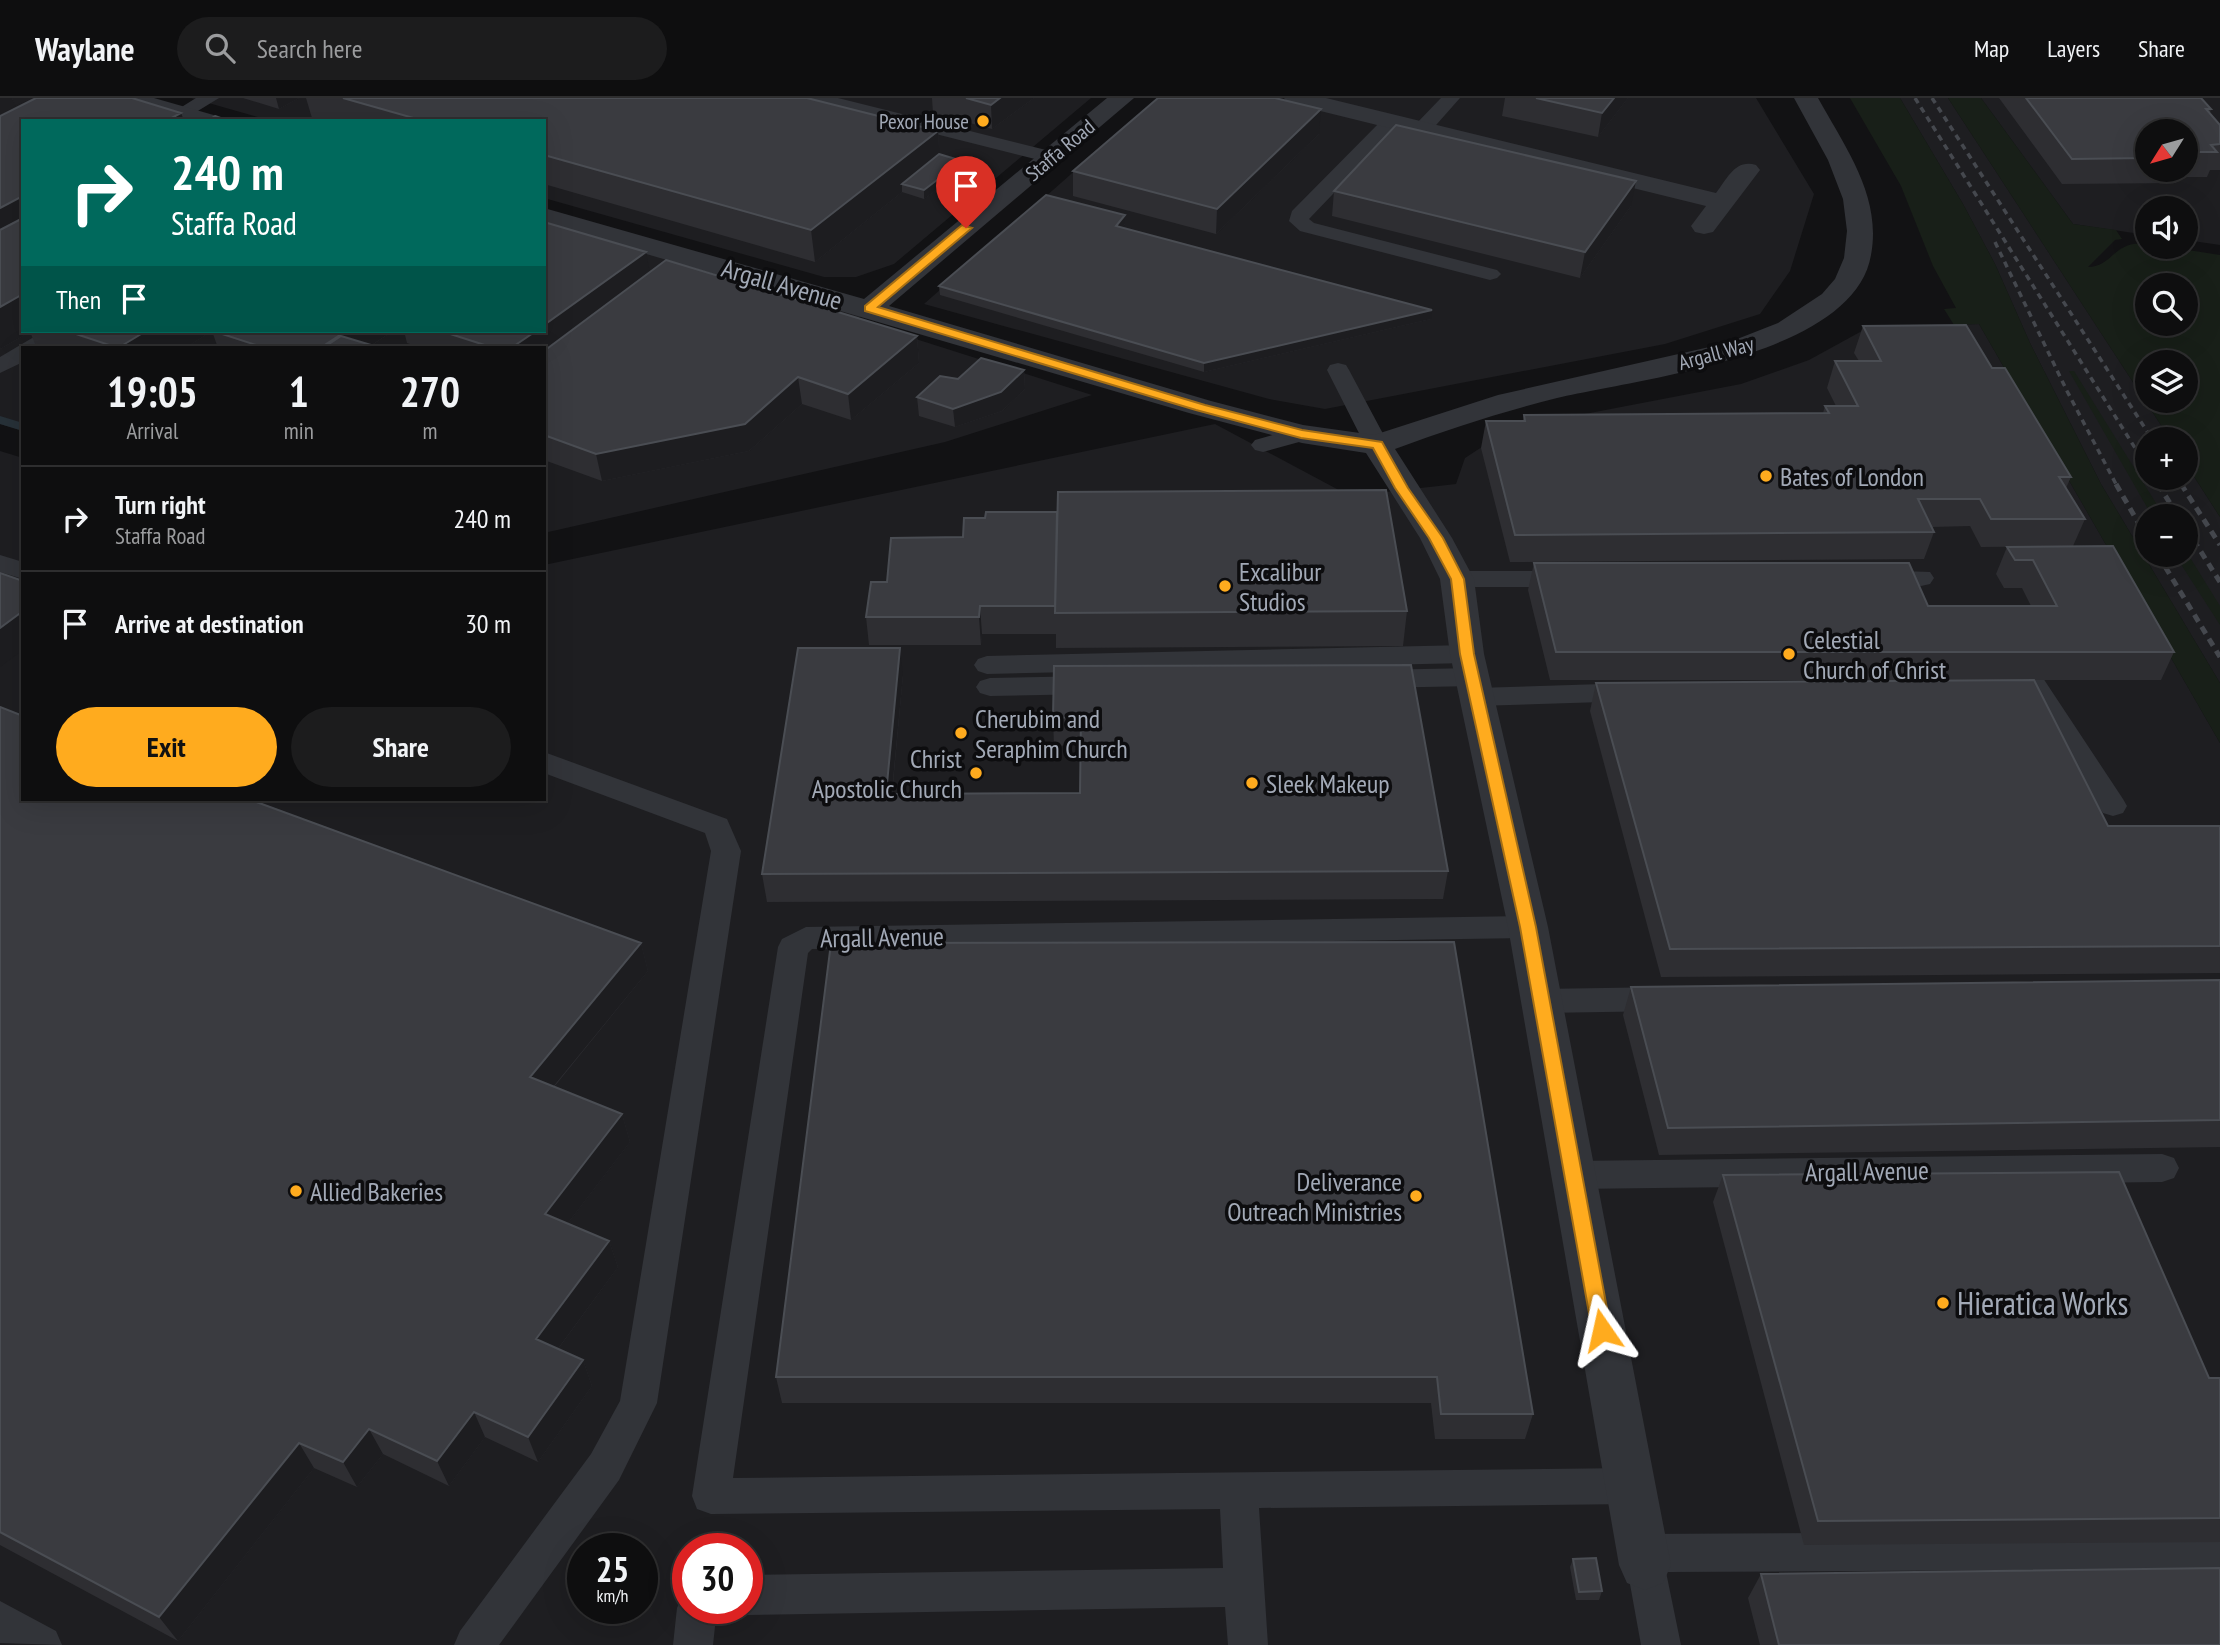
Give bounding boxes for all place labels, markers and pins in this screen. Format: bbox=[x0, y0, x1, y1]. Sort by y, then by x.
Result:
place label: Pexor House bbox=[879, 108, 969, 135]
marker: Pexor House bbox=[975, 113, 991, 129]
pin bbox=[936, 156, 996, 228]
place label: Bates of London bbox=[1780, 460, 1924, 493]
marker: Bates of London bbox=[1758, 468, 1774, 484]
place label: Excalibur Studios bbox=[1239, 555, 1321, 618]
marker: Excalibur Studios bbox=[1217, 578, 1233, 594]
place label: Celestial Church of Christ bbox=[1803, 623, 1946, 686]
marker: Celestial Church of Christ bbox=[1781, 646, 1797, 662]
place label: Cherubim and Seraphim Church bbox=[975, 702, 1128, 765]
marker: Cherubim and Seraphim Church bbox=[953, 725, 969, 741]
place label: Christ Apostolic Church bbox=[812, 742, 962, 805]
marker: Christ Apostolic Church bbox=[968, 765, 984, 781]
place label: Sleek Makeup bbox=[1266, 767, 1390, 800]
marker: Sleek Makeup bbox=[1244, 775, 1260, 791]
place label: Deliverance Outreach Ministries bbox=[1227, 1165, 1402, 1228]
place label: Allied Bakeries bbox=[310, 1175, 443, 1208]
marker: Allied Bakeries bbox=[288, 1183, 304, 1199]
marker: Deliverance Outreach Ministries bbox=[1408, 1188, 1424, 1204]
place label: Hieratica Works bbox=[1957, 1282, 2128, 1324]
marker: Hieratica Works bbox=[1935, 1295, 1951, 1311]

